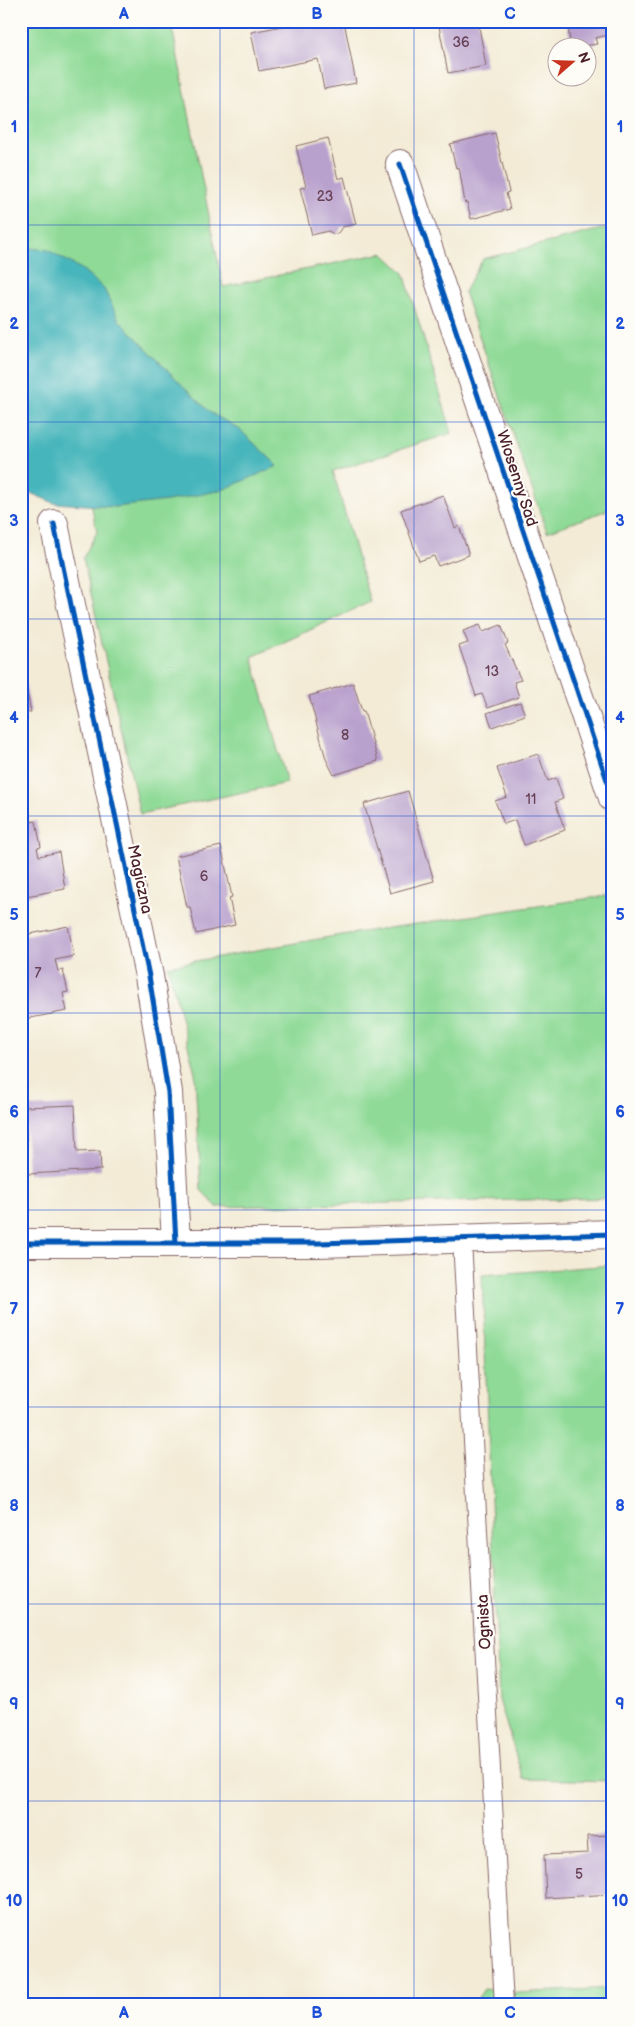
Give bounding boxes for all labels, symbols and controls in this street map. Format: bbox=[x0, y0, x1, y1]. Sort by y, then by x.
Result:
text: A bbox=[118, 5, 129, 24]
text: B bbox=[311, 5, 323, 24]
text: C bbox=[504, 5, 516, 24]
house number: 36 bbox=[452, 34, 470, 51]
north arrow bbox=[546, 38, 596, 88]
text: N bbox=[574, 50, 594, 66]
text: 1 bbox=[11, 118, 17, 137]
text: 1 bbox=[617, 118, 623, 137]
house number: 23 bbox=[317, 188, 333, 205]
text: 2 bbox=[9, 315, 19, 334]
text: 2 bbox=[615, 315, 625, 334]
street label: Wiosenny Sad bbox=[492, 428, 541, 529]
text: 3 bbox=[9, 512, 19, 531]
text: 3 bbox=[615, 512, 625, 531]
house number: 13 bbox=[485, 663, 499, 680]
text: 4 bbox=[9, 709, 19, 728]
text: 4 bbox=[615, 709, 625, 728]
house number: 8 bbox=[341, 727, 349, 744]
house number: 11 bbox=[526, 791, 536, 808]
street label: Magiczna bbox=[123, 843, 156, 916]
house number: 6 bbox=[200, 868, 209, 885]
text: 5 bbox=[9, 906, 19, 925]
text: 5 bbox=[615, 906, 625, 925]
house number: 7 bbox=[35, 965, 42, 982]
text: 6 bbox=[9, 1103, 19, 1122]
text: 6 bbox=[615, 1103, 625, 1122]
text: 7 bbox=[10, 1300, 19, 1319]
text: 7 bbox=[616, 1300, 625, 1319]
text: 8 bbox=[9, 1497, 19, 1516]
text: 8 bbox=[615, 1497, 625, 1516]
street label: Ognista bbox=[474, 1594, 495, 1650]
text: 9 bbox=[9, 1695, 19, 1714]
text: 9 bbox=[615, 1695, 625, 1714]
house number: 5 bbox=[575, 1866, 583, 1883]
text: 10 bbox=[6, 1892, 22, 1911]
text: 10 bbox=[612, 1892, 628, 1911]
text: A bbox=[118, 2004, 129, 2023]
text: B bbox=[311, 2004, 323, 2023]
text: C bbox=[504, 2004, 516, 2023]

